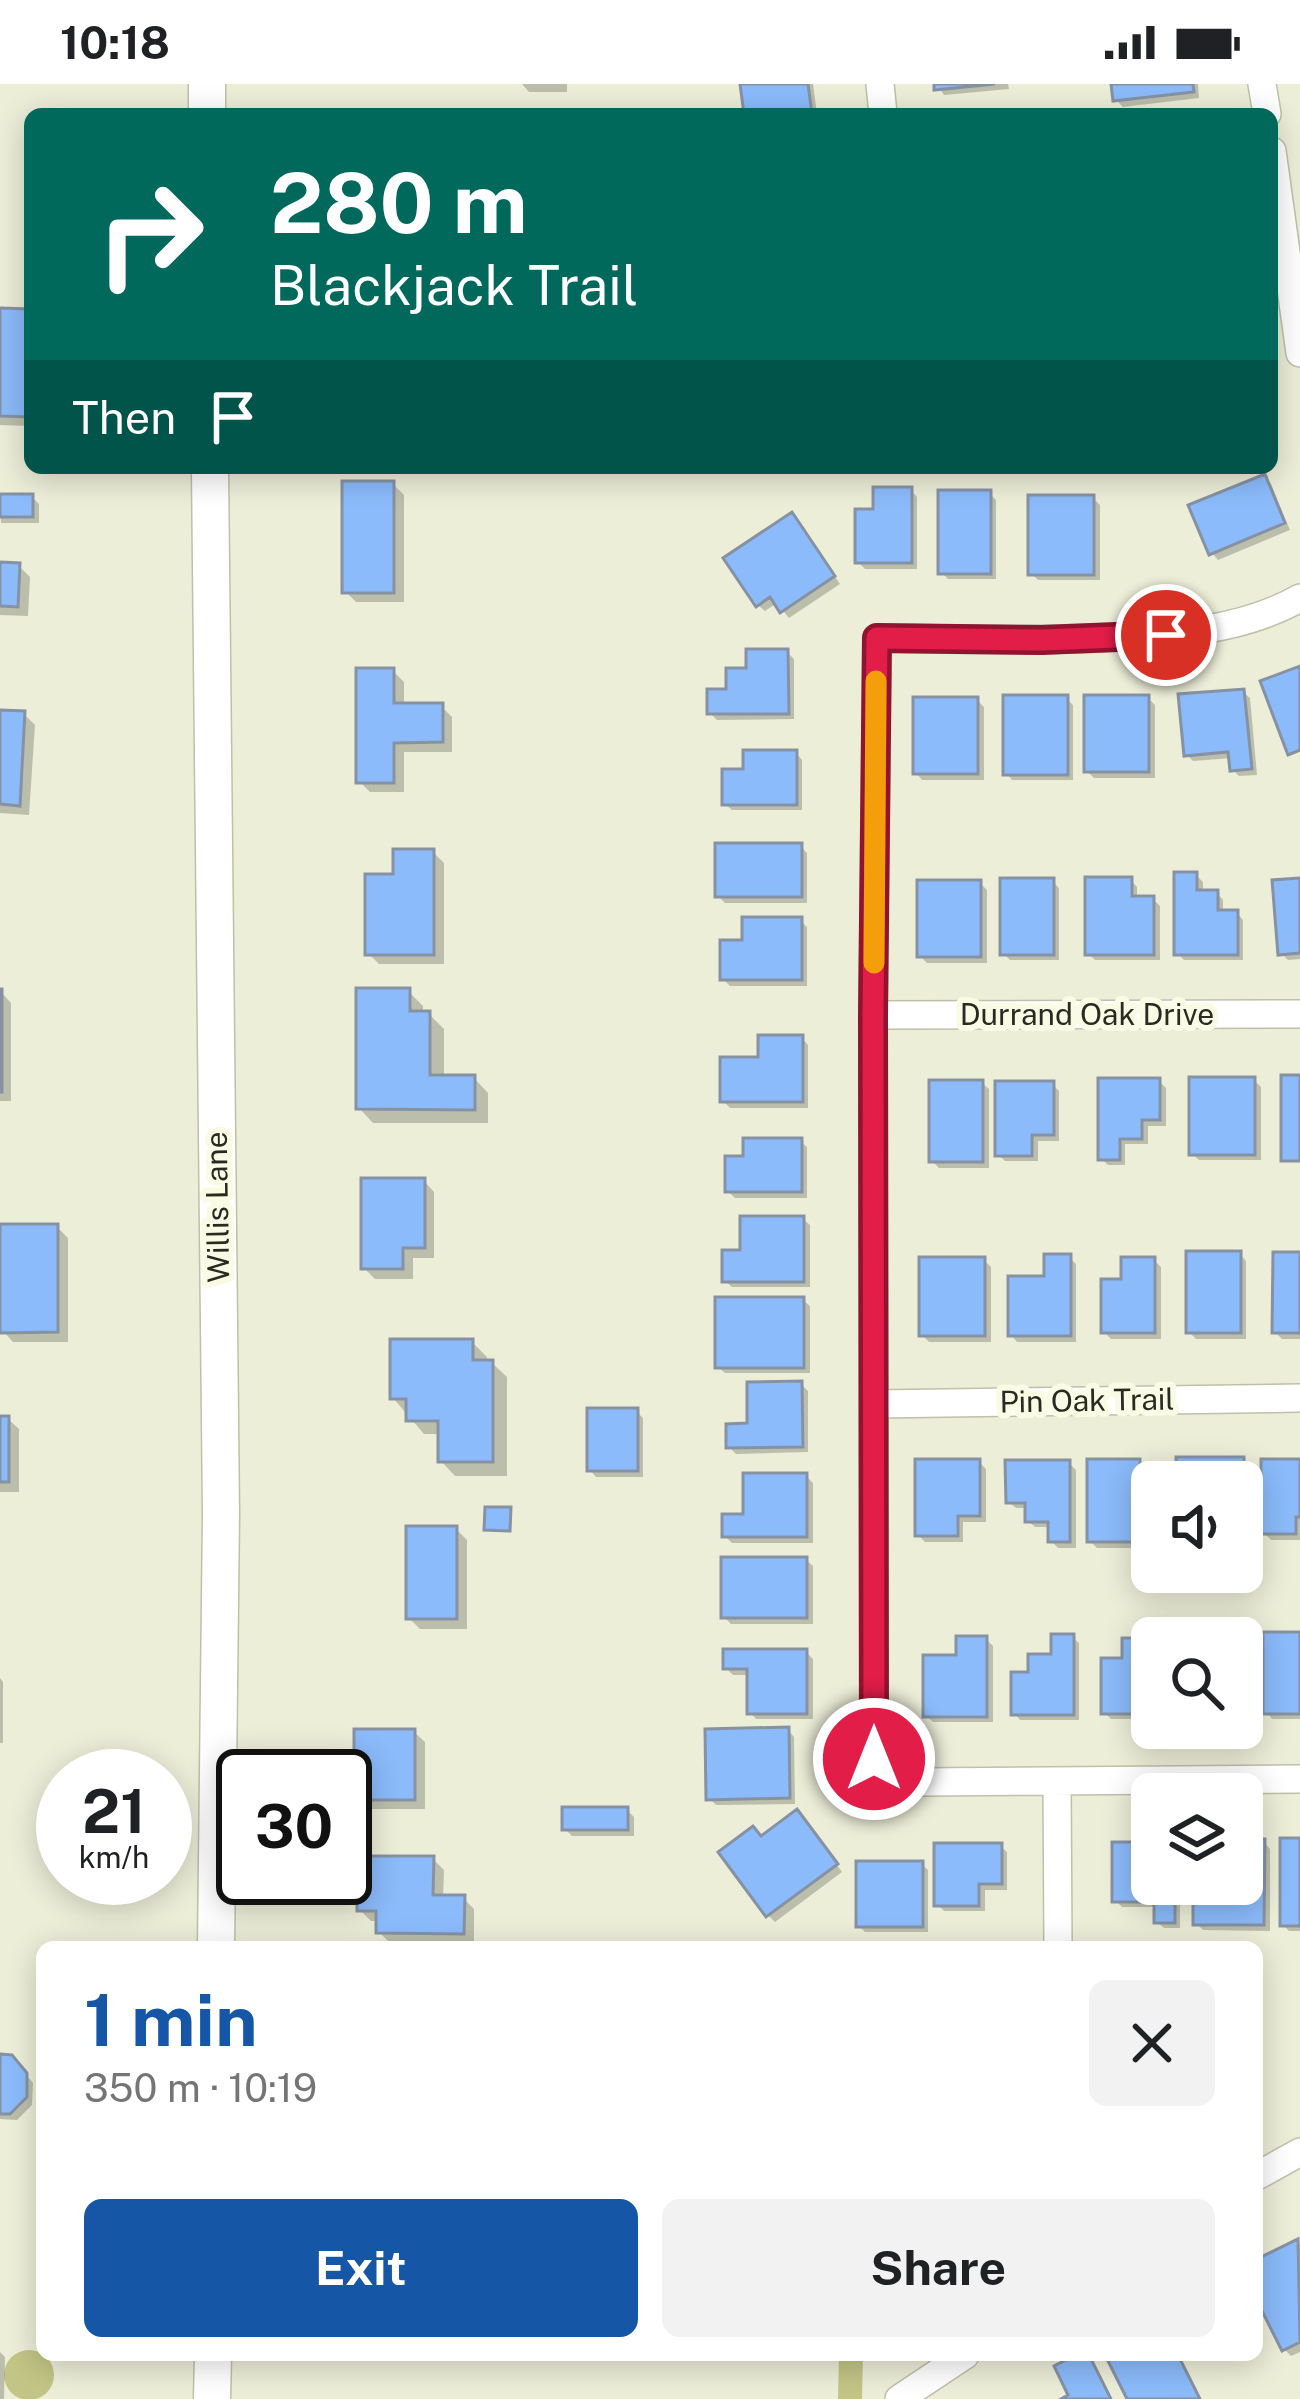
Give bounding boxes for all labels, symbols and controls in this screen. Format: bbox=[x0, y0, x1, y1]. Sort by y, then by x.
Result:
text: 10:18 bbox=[60, 16, 170, 69]
text: 280 m bbox=[270, 153, 528, 252]
icon: right bbox=[72, 156, 228, 312]
text: Blackjack Trail bbox=[270, 254, 638, 317]
icon: arrive bbox=[200, 384, 266, 450]
text: Then bbox=[72, 391, 176, 444]
pin bbox=[1115, 584, 1217, 686]
icon: arrive bbox=[1133, 602, 1199, 668]
street label: Durrand Oak Drive bbox=[960, 996, 1214, 1032]
street label: Willis Lane bbox=[198, 1131, 236, 1283]
street label: Pin Oak Trail bbox=[999, 1380, 1175, 1420]
map controls bbox=[1131, 1461, 1263, 1905]
button: sound bbox=[1131, 1461, 1263, 1593]
button: search bbox=[1131, 1617, 1263, 1749]
position arrow bbox=[811, 1696, 937, 1822]
speed limit sign: 30 bbox=[216, 1749, 372, 1905]
button: layers bbox=[1131, 1773, 1263, 1905]
text: 21 bbox=[82, 1776, 146, 1847]
text: km/h bbox=[79, 1839, 149, 1875]
text: 1 min bbox=[84, 1978, 258, 2062]
button: close bbox=[1089, 1980, 1215, 2106]
text: 350 m · 10:19 bbox=[84, 2065, 317, 2111]
button: Exit bbox=[84, 2199, 638, 2337]
button: Share bbox=[662, 2199, 1215, 2337]

